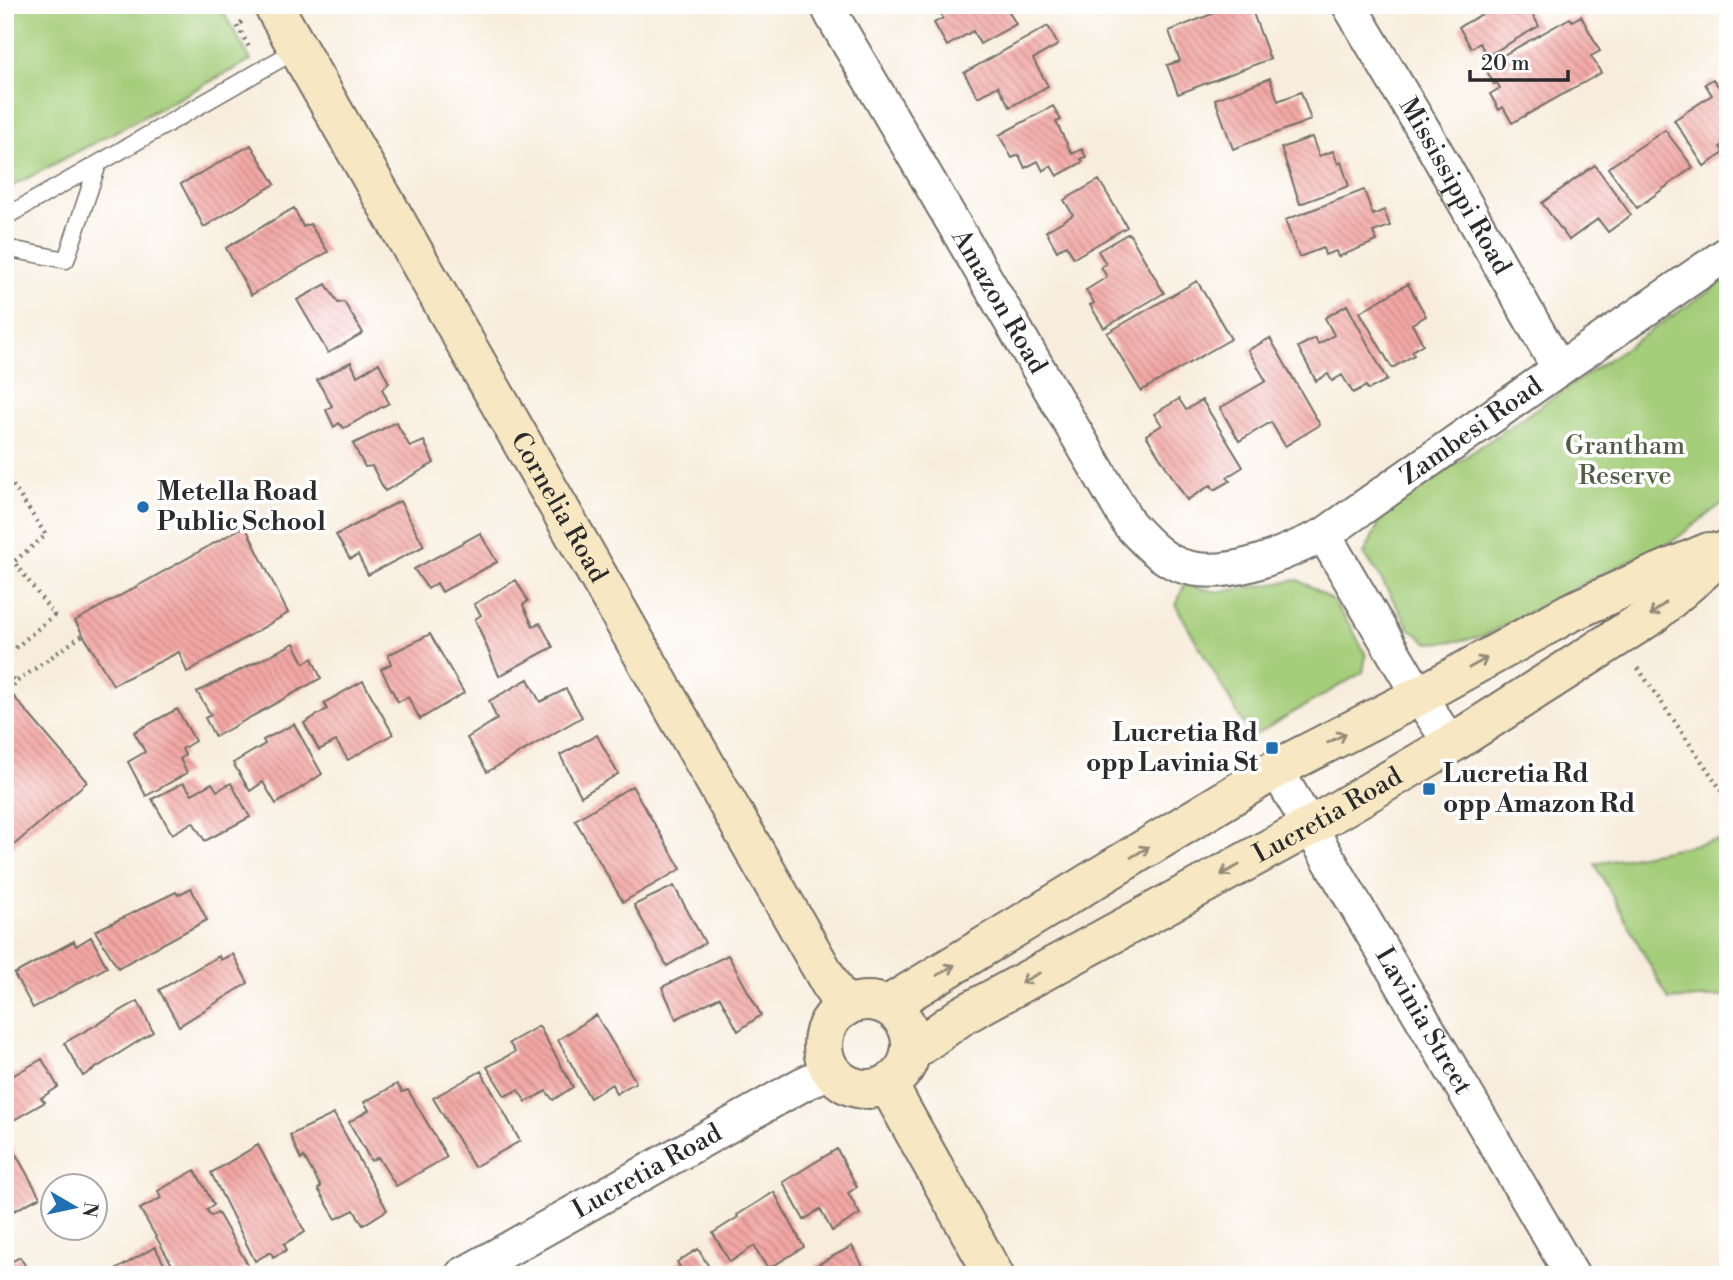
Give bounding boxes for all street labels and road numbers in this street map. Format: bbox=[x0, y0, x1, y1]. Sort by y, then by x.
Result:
street label: Mississippi Road bbox=[1392, 92, 1518, 281]
street label: Amazon Road bbox=[944, 223, 1054, 380]
street label: Zambesi Road bbox=[1394, 370, 1549, 492]
street label: Cornelia Road bbox=[504, 426, 615, 588]
street label: Lucretia Road bbox=[1248, 760, 1408, 870]
street label: Lavinia Street bbox=[1368, 942, 1479, 1100]
street label: Lucretia Road bbox=[567, 1117, 727, 1226]

